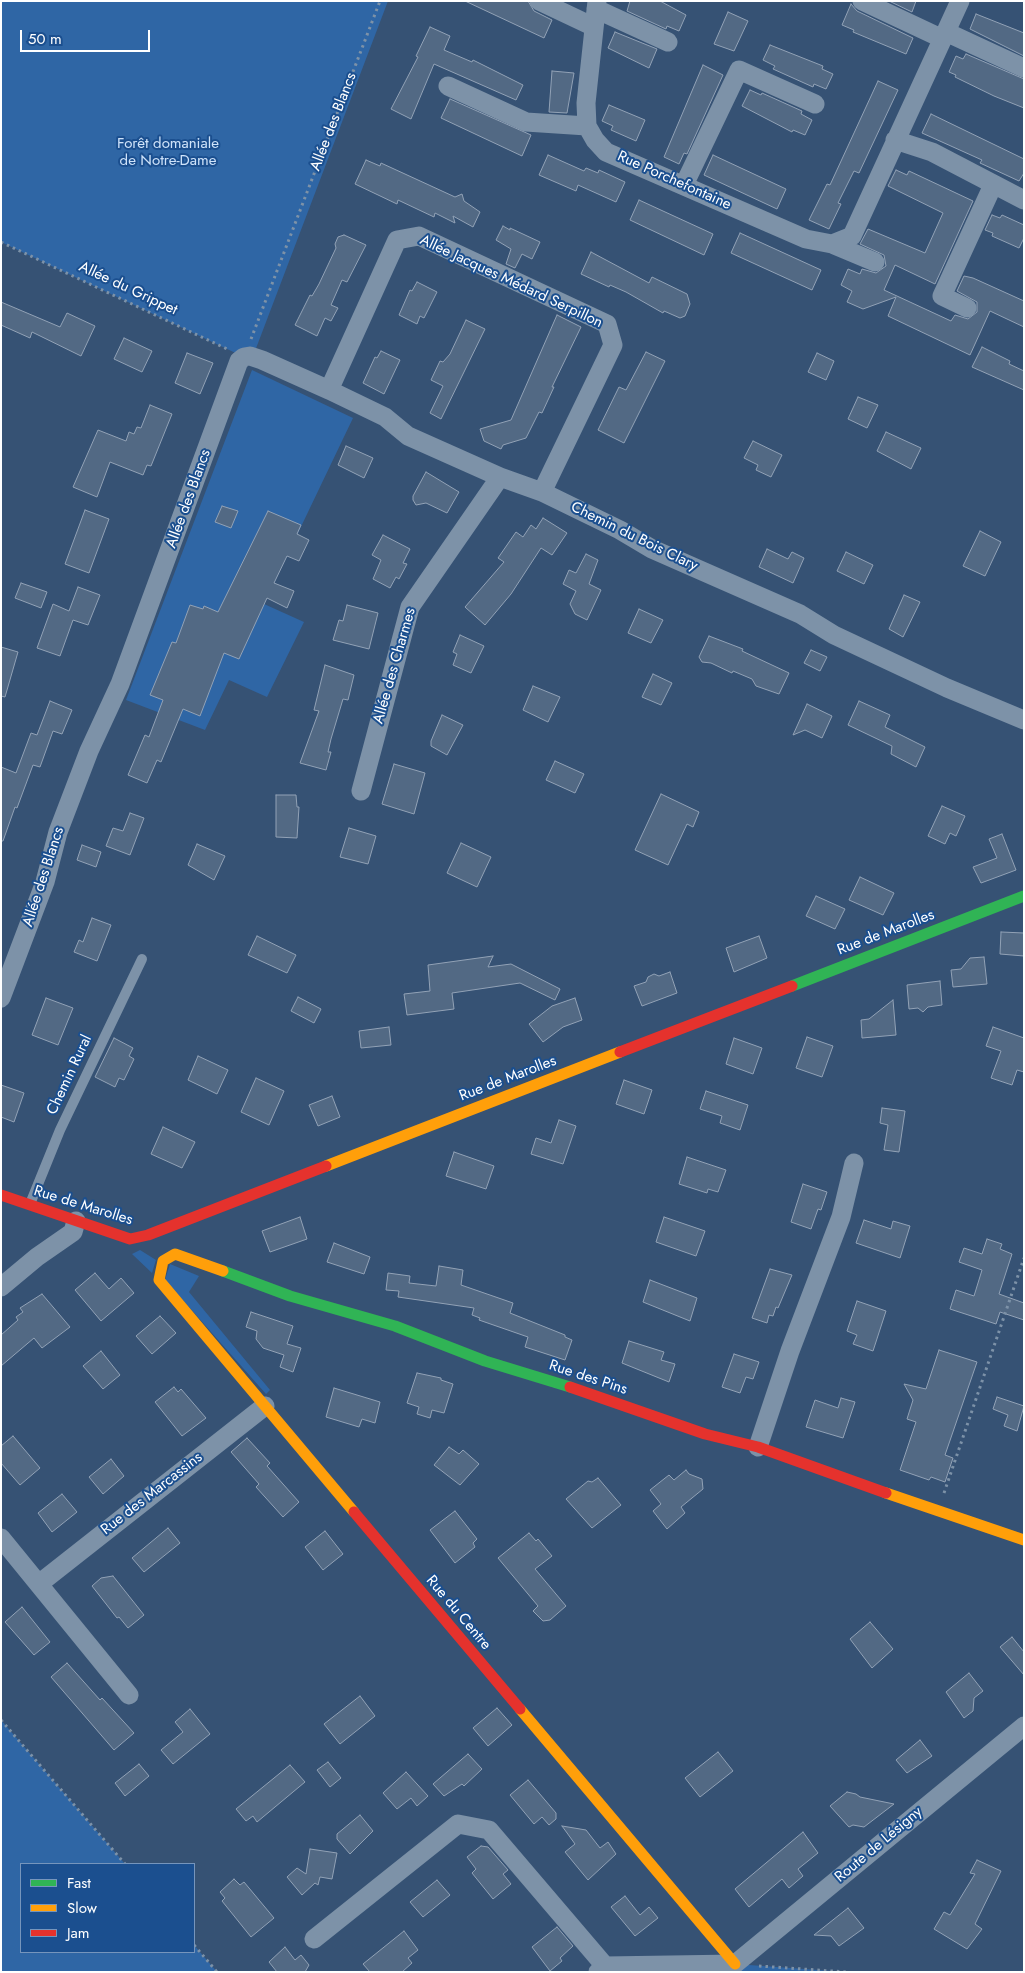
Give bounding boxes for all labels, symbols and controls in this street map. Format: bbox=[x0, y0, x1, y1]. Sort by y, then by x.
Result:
scale bar bbox=[22, 20, 152, 52]
text: 50 m bbox=[28, 28, 62, 50]
street label: Allée des Blancs bbox=[307, 70, 361, 174]
park label: Forêt domaniale de Notre-Dame bbox=[117, 135, 219, 170]
street label: Rue Porchefontaine bbox=[614, 148, 734, 214]
street label: Allée Jacques Médard Serpillon bbox=[417, 232, 605, 332]
street label: Allée du Grippet bbox=[76, 258, 180, 320]
street label: Allée des Blancs bbox=[163, 447, 215, 551]
street label: Chemin du Bois Clary bbox=[568, 498, 700, 576]
street label: Allée des Charmes bbox=[370, 606, 420, 726]
street label: Allée des Blancs bbox=[19, 825, 69, 929]
street label: Rue de Marolles bbox=[835, 906, 937, 960]
street label: Chemin Rural bbox=[44, 1032, 96, 1118]
street label: Rue de Marolles bbox=[457, 1052, 559, 1106]
street label: Rue de Marolles bbox=[31, 1182, 135, 1230]
street label: Rue des Pins bbox=[547, 1357, 629, 1399]
street label: Rue des Marcassins bbox=[98, 1449, 206, 1539]
street label: Rue du Centre bbox=[422, 1572, 494, 1654]
street label: Route de Lésigny bbox=[832, 1803, 926, 1887]
legend bbox=[20, 1863, 195, 1953]
text: Fast bbox=[67, 1872, 91, 1894]
text: Slow bbox=[67, 1897, 97, 1919]
text: Jam bbox=[67, 1922, 90, 1944]

